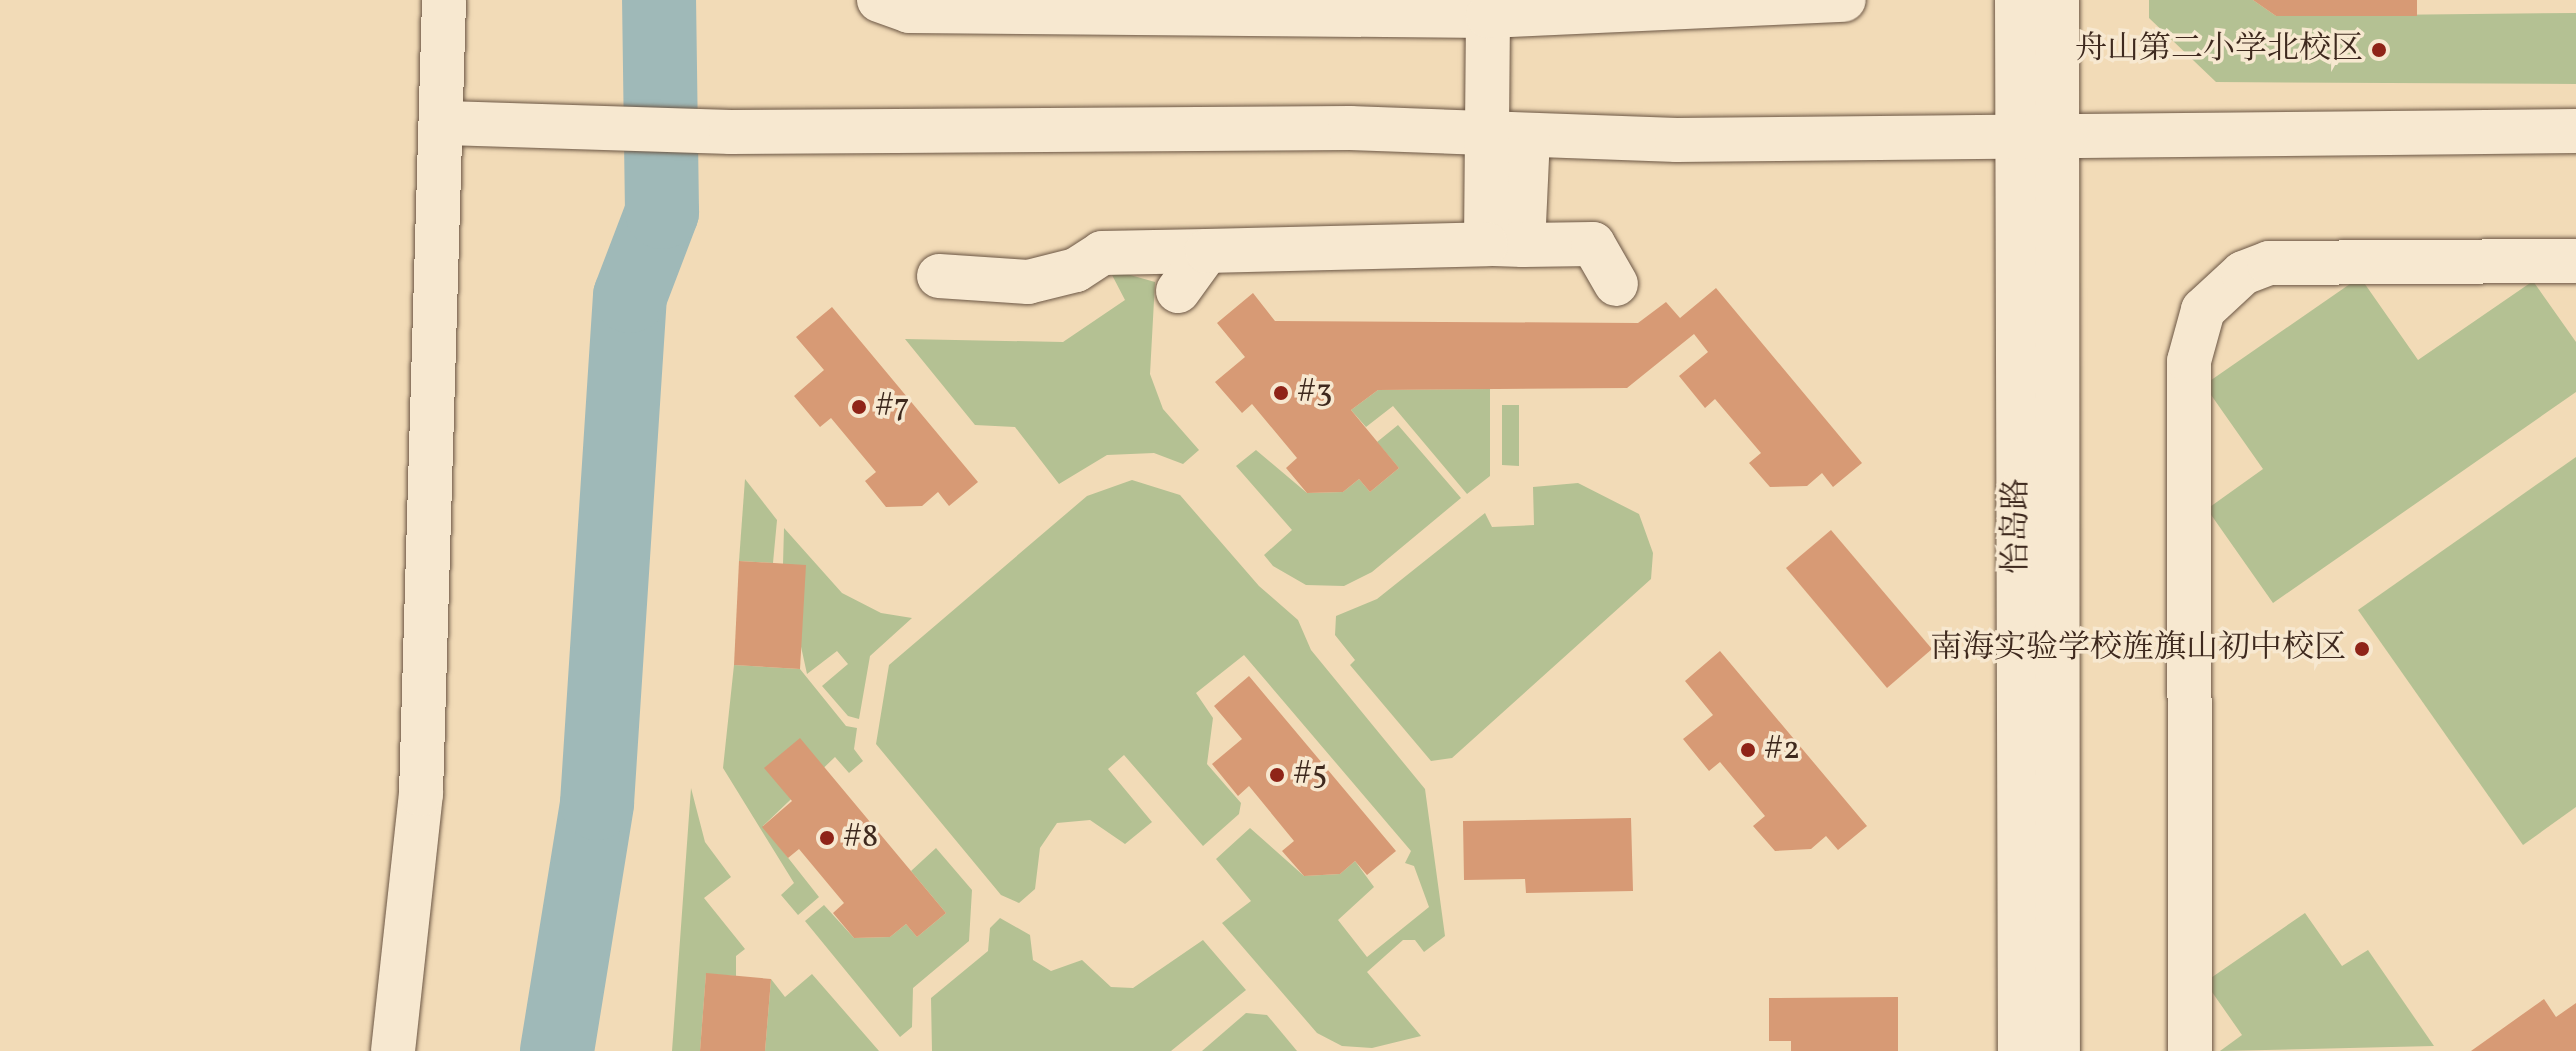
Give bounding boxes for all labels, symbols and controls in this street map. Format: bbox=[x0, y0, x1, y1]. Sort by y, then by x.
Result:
place label: 舟山第二小学北校区 bbox=[2075, 31, 2363, 69]
marker: 舟山第二小学北校区 bbox=[2370, 41, 2388, 59]
place label: #3 bbox=[1297, 374, 1332, 412]
marker: #3 bbox=[1272, 384, 1290, 402]
place label: #7 bbox=[875, 388, 909, 426]
marker: #7 bbox=[850, 398, 868, 416]
street label: 怡岛路 bbox=[1999, 478, 2037, 574]
place label: 南海实验学校旌旗山初中校区 bbox=[1930, 630, 2346, 668]
marker: 南海实验学校旌旗山初中校区 bbox=[2353, 640, 2371, 658]
place label: #2 bbox=[1764, 731, 1800, 769]
marker: #2 bbox=[1739, 741, 1757, 759]
place label: #5 bbox=[1293, 756, 1327, 794]
marker: #5 bbox=[1268, 766, 1286, 784]
place label: #8 bbox=[843, 819, 878, 857]
marker: #8 bbox=[818, 829, 836, 847]

